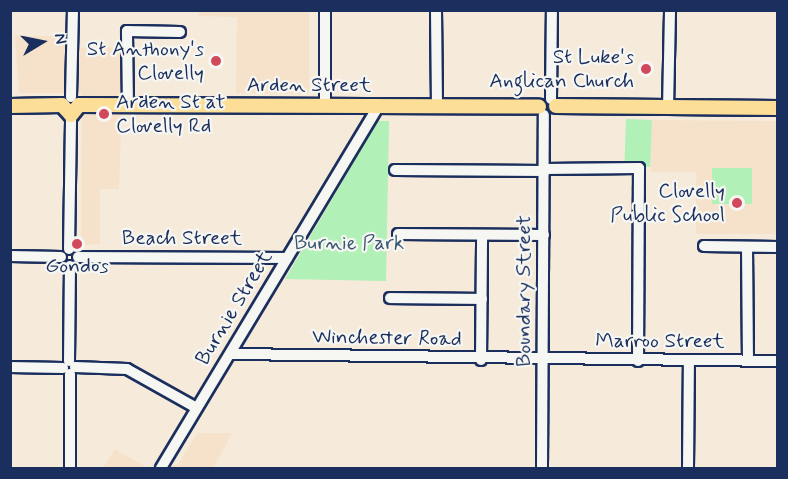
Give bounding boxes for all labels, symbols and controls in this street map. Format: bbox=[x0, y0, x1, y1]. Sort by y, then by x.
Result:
north arrow bbox=[12, 12, 72, 72]
text: N bbox=[49, 32, 71, 46]
place label: St Anthony's Clovelly bbox=[93, 36, 204, 86]
place label: St Luke's Anglican Church bbox=[484, 44, 634, 94]
marker: St Anthony's Clovelly bbox=[209, 54, 223, 68]
marker: St Luke's Anglican Church bbox=[639, 62, 653, 76]
street label: Arden Street bbox=[247, 72, 371, 98]
place label: Arden St at Clovelly Rd bbox=[116, 89, 228, 139]
marker: Arden St at Clovelly Rd bbox=[97, 107, 111, 121]
place label: Clovelly Public School bbox=[609, 178, 725, 228]
marker: Clovelly Public School bbox=[730, 196, 744, 210]
street label: Boundary Street bbox=[511, 216, 537, 366]
street label: Beach Street bbox=[122, 225, 242, 251]
park label: Burnie Park bbox=[294, 230, 404, 256]
marker: Gondos bbox=[70, 237, 84, 251]
street label: Burnie Street bbox=[190, 246, 278, 370]
place label: Gondos bbox=[45, 253, 109, 279]
street label: Winchester Road bbox=[313, 324, 461, 352]
street label: Marroo Street bbox=[595, 328, 725, 354]

